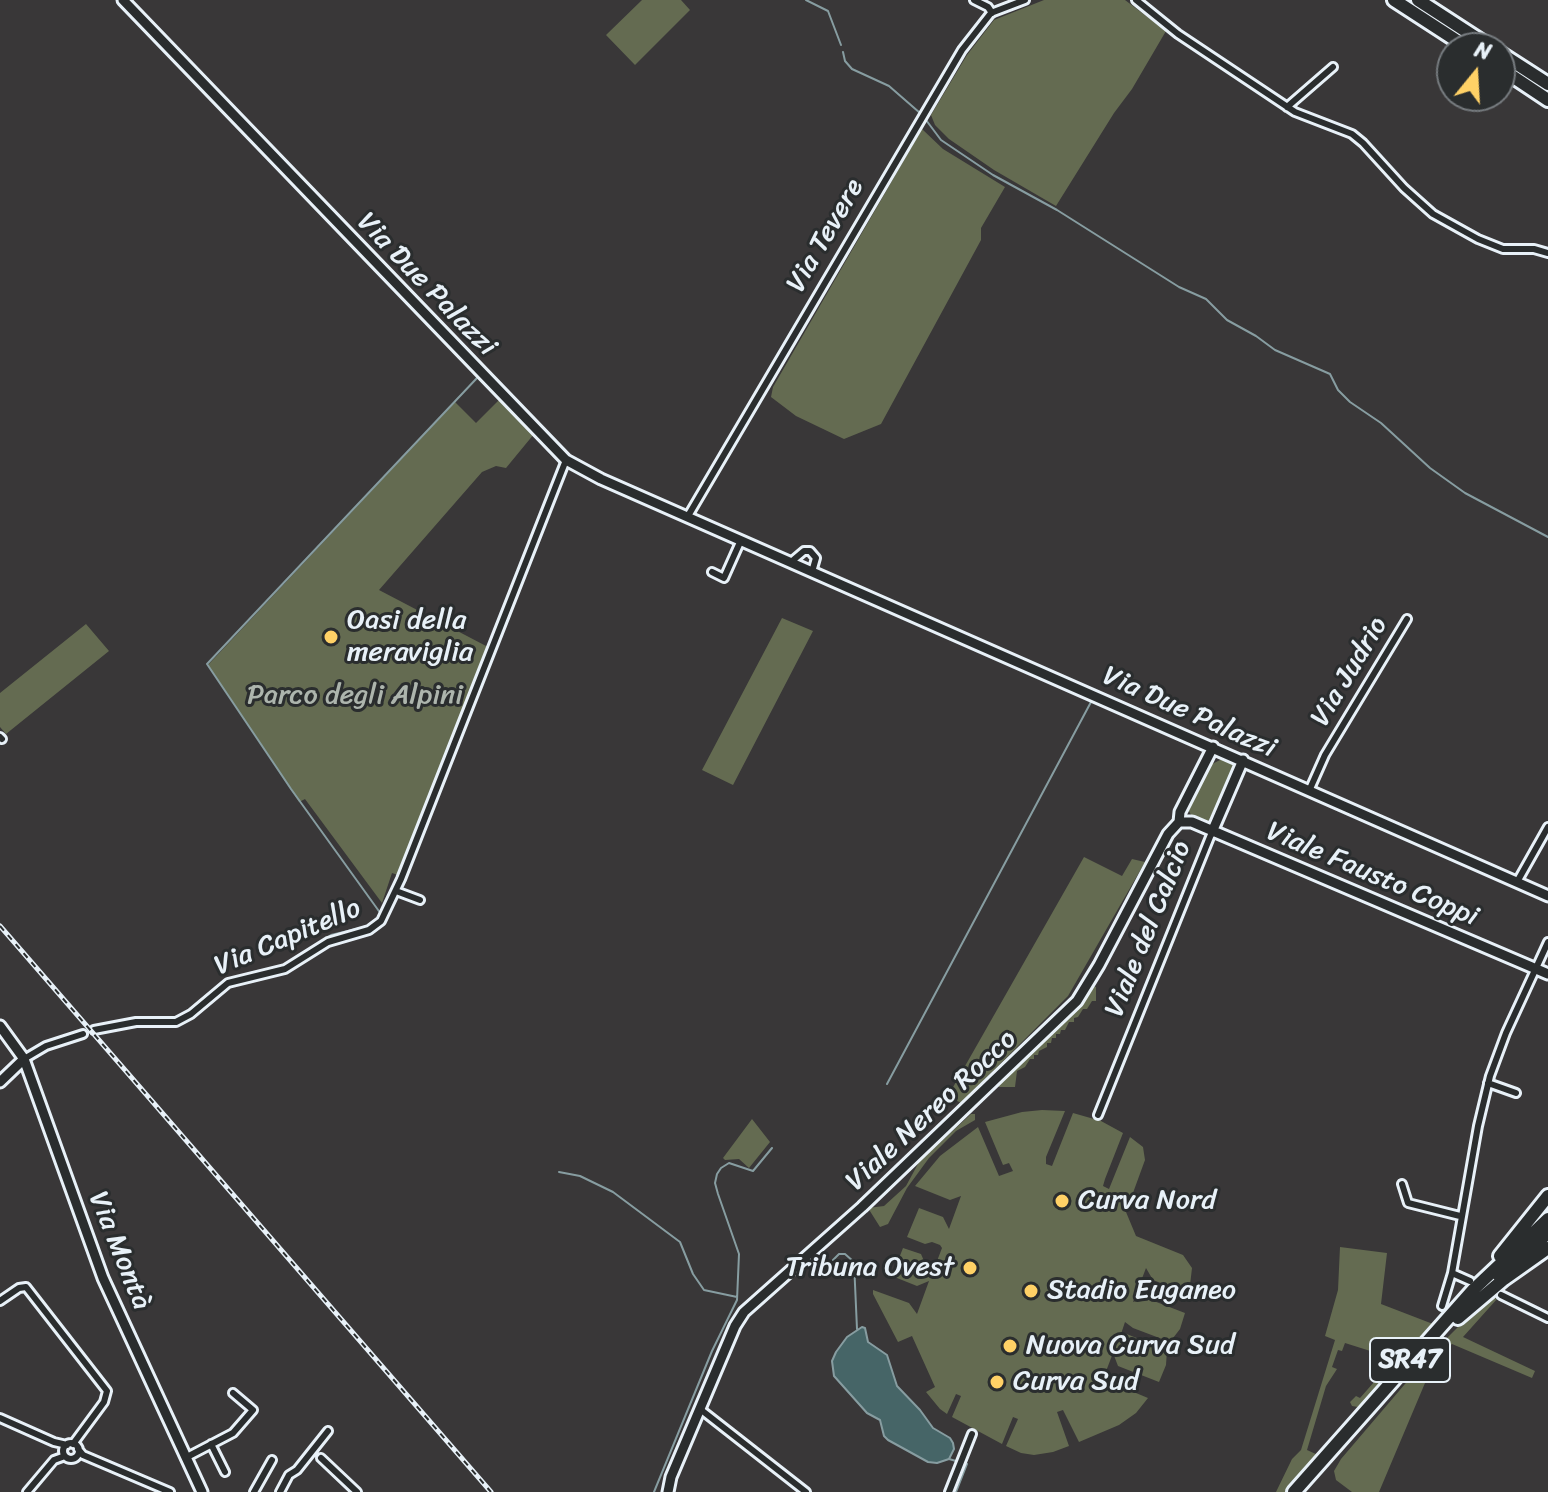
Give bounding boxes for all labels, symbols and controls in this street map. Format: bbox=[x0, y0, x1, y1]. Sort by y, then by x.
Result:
text: N bbox=[1470, 30, 1496, 72]
north arrow bbox=[1436, 32, 1516, 112]
street label: Via Tevere bbox=[780, 173, 872, 299]
street label: Via Due Palazzi bbox=[349, 206, 503, 364]
place label: Oasi della meraviglia bbox=[347, 604, 473, 670]
street label: Via Judrio bbox=[1304, 611, 1396, 733]
marker: Oasi della meraviglia bbox=[322, 628, 340, 646]
street label: Via Due Palazzi bbox=[1097, 660, 1281, 766]
park label: Parco degli Alpini bbox=[247, 679, 463, 713]
street label: Viale Fausto Coppi bbox=[1261, 815, 1483, 935]
street label: Viale del Calcio bbox=[1098, 836, 1200, 1022]
street label: Via Capitello bbox=[210, 892, 366, 984]
street label: Viale Nereo Rocco bbox=[840, 1023, 1024, 1199]
place label: Curva Nord bbox=[1078, 1184, 1216, 1218]
street label: Via Montà bbox=[80, 1187, 158, 1315]
marker: Curva Nord bbox=[1053, 1192, 1071, 1210]
place label: Tribuna Ovest bbox=[786, 1251, 954, 1285]
marker: Tribuna Ovest bbox=[961, 1259, 979, 1277]
place label: Stadio Euganeo bbox=[1047, 1274, 1236, 1308]
marker: Stadio Euganeo bbox=[1022, 1282, 1040, 1300]
place label: Nuova Curva Sud bbox=[1026, 1329, 1235, 1363]
marker: Nuova Curva Sud bbox=[1001, 1337, 1019, 1355]
road number: SR47 bbox=[1370, 1338, 1450, 1382]
place label: Curva Sud bbox=[1013, 1365, 1139, 1399]
marker: Curva Sud bbox=[988, 1373, 1006, 1391]

